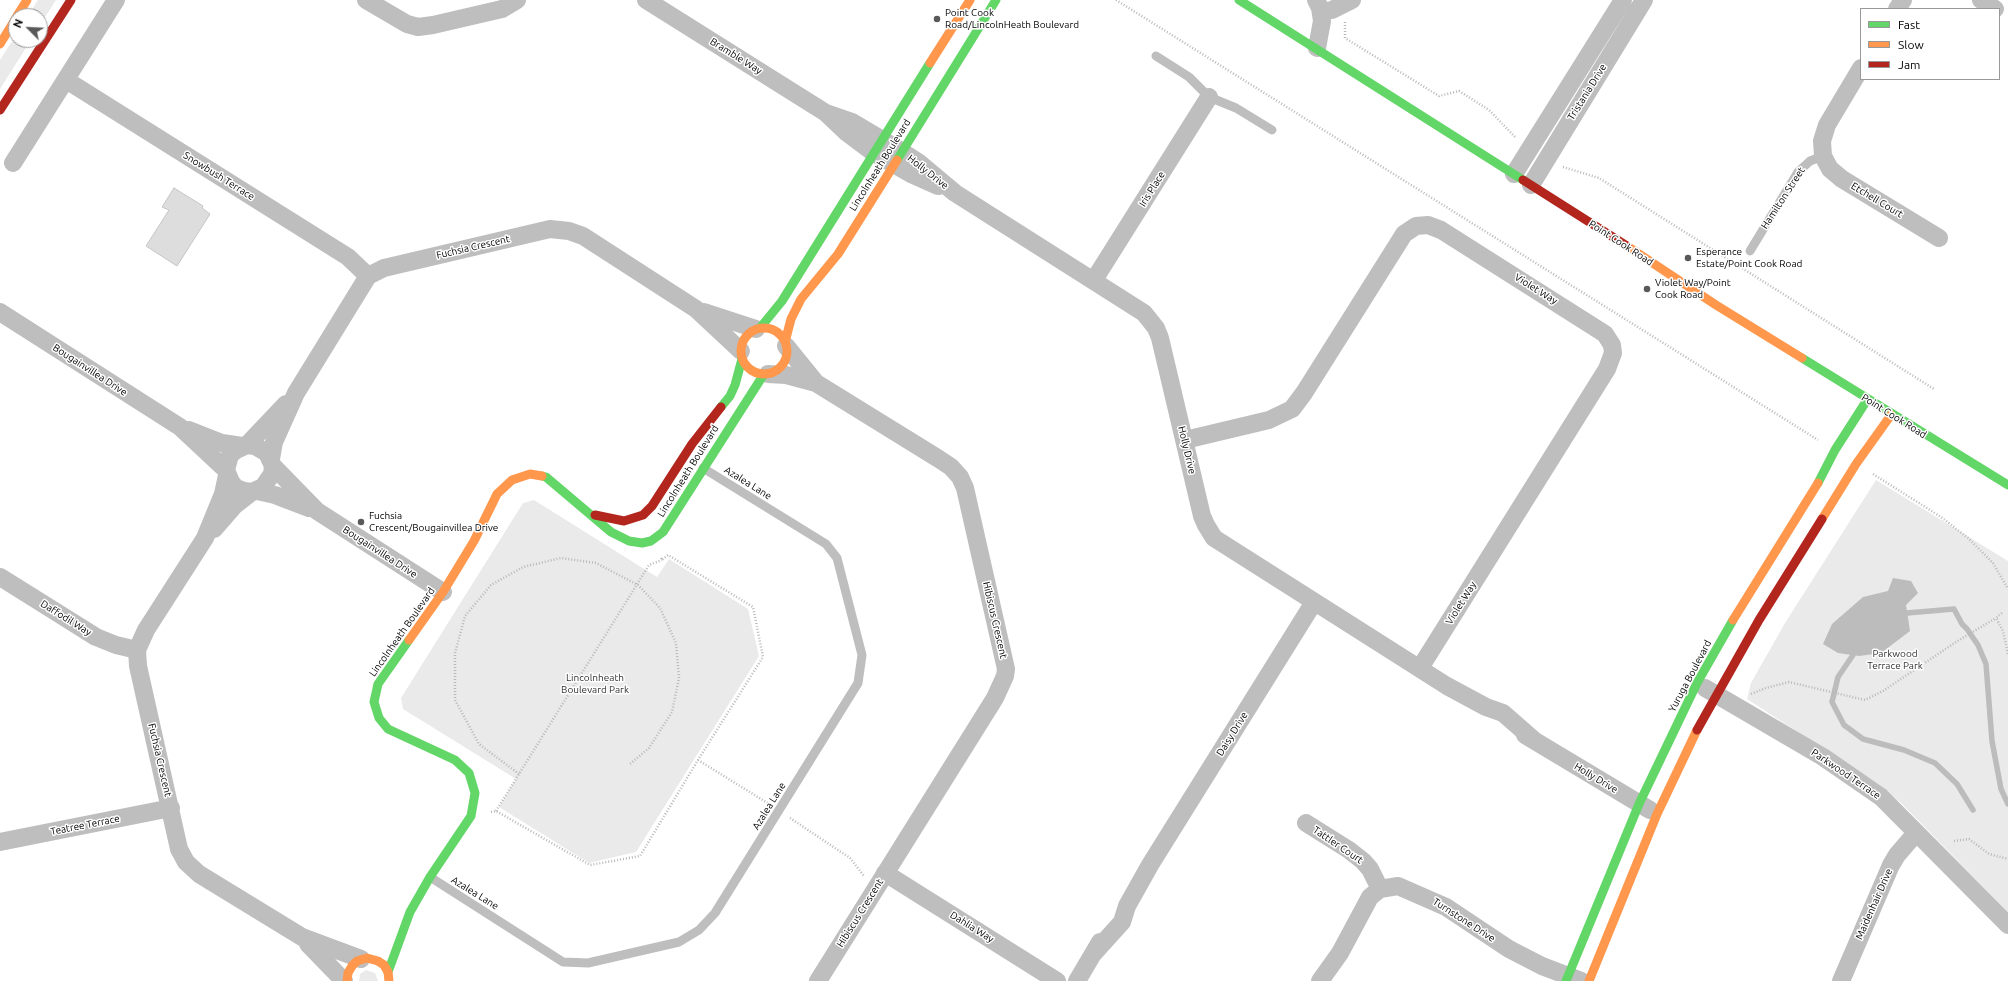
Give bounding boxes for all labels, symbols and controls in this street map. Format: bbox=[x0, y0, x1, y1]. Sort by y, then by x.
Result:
place label: Point Cook Road/LincolnHeath Boulevard bbox=[945, 7, 1079, 30]
north arrow bbox=[8, 8, 48, 48]
legend bbox=[1860, 8, 2000, 80]
marker: Point Cook Road/LincolnHeath Boulevard bbox=[932, 14, 942, 24]
text: N bbox=[11, 17, 25, 30]
text: Fast bbox=[1898, 18, 1920, 31]
street label: Bramble Way bbox=[708, 35, 764, 77]
text: Slow bbox=[1898, 38, 1924, 51]
text: Jam bbox=[1898, 58, 1920, 71]
street label: Tristania Drive bbox=[1565, 62, 1609, 122]
street label: Lincolnheath Boulevard bbox=[847, 117, 913, 213]
street label: Snowbush Terrace bbox=[181, 149, 257, 203]
street label: Holly Drive bbox=[905, 152, 951, 192]
street label: Hamilton Street bbox=[1759, 165, 1807, 231]
street label: Iris Place bbox=[1136, 169, 1168, 209]
street label: Etchell Court bbox=[1849, 180, 1905, 220]
street label: Point Cook Road bbox=[1587, 218, 1655, 268]
street label: Fuchsia Crescent bbox=[435, 233, 511, 261]
place label: Esperance Estate/Point Cook Road bbox=[1696, 246, 1802, 270]
marker: Esperance Estate/Point Cook Road bbox=[1683, 253, 1693, 263]
street label: Violet Way bbox=[1512, 271, 1560, 307]
place label: Violet Way/Point Cook Road bbox=[1655, 277, 1731, 300]
marker: Violet Way/Point Cook Road bbox=[1642, 284, 1652, 294]
street label: Bougainvillea Drive bbox=[51, 342, 129, 398]
street label: Point Cook Road bbox=[1859, 391, 1929, 441]
street label: Lincolnheath Boulevard bbox=[655, 423, 721, 519]
street label: Holly Drive bbox=[1176, 425, 1198, 475]
street label: Azalea Lane bbox=[722, 464, 774, 502]
place label: Fuchsia Crescent/Bougainvillea Drive bbox=[369, 510, 498, 534]
marker: Fuchsia Crescent/Bougainvillea Drive bbox=[356, 517, 366, 527]
street label: Bougainvillea Drive bbox=[341, 524, 419, 580]
street label: Violet Way bbox=[1443, 579, 1479, 627]
street label: Hibiscus Crescent bbox=[980, 580, 1010, 660]
street label: Lincolnheath Boulevard bbox=[367, 585, 437, 679]
street label: Daffodil Way bbox=[38, 598, 94, 638]
street label: Yuruga Boulevard bbox=[1666, 638, 1714, 714]
park label: Parkwood Terrace Park bbox=[1867, 648, 1923, 672]
park label: Lincolnheath Boulevard Park bbox=[561, 672, 629, 696]
street label: Daisy Drive bbox=[1214, 710, 1250, 758]
street label: Fuchsia Crescent bbox=[146, 722, 174, 798]
street label: Parkwood Terrace bbox=[1809, 746, 1883, 802]
street label: Holly Drive bbox=[1572, 760, 1620, 796]
street label: Azalea Lane bbox=[750, 780, 788, 832]
street label: Teatree Terrace bbox=[49, 812, 121, 838]
street label: Tattler Court bbox=[1311, 824, 1365, 866]
street label: Maidenhair Drive bbox=[1853, 867, 1895, 941]
street label: Azalea Lane bbox=[449, 874, 501, 912]
street label: Hibiscus Crescent bbox=[834, 877, 886, 949]
street label: Turnstone Drive bbox=[1431, 895, 1497, 945]
street label: Dahlia Way bbox=[948, 909, 996, 945]

